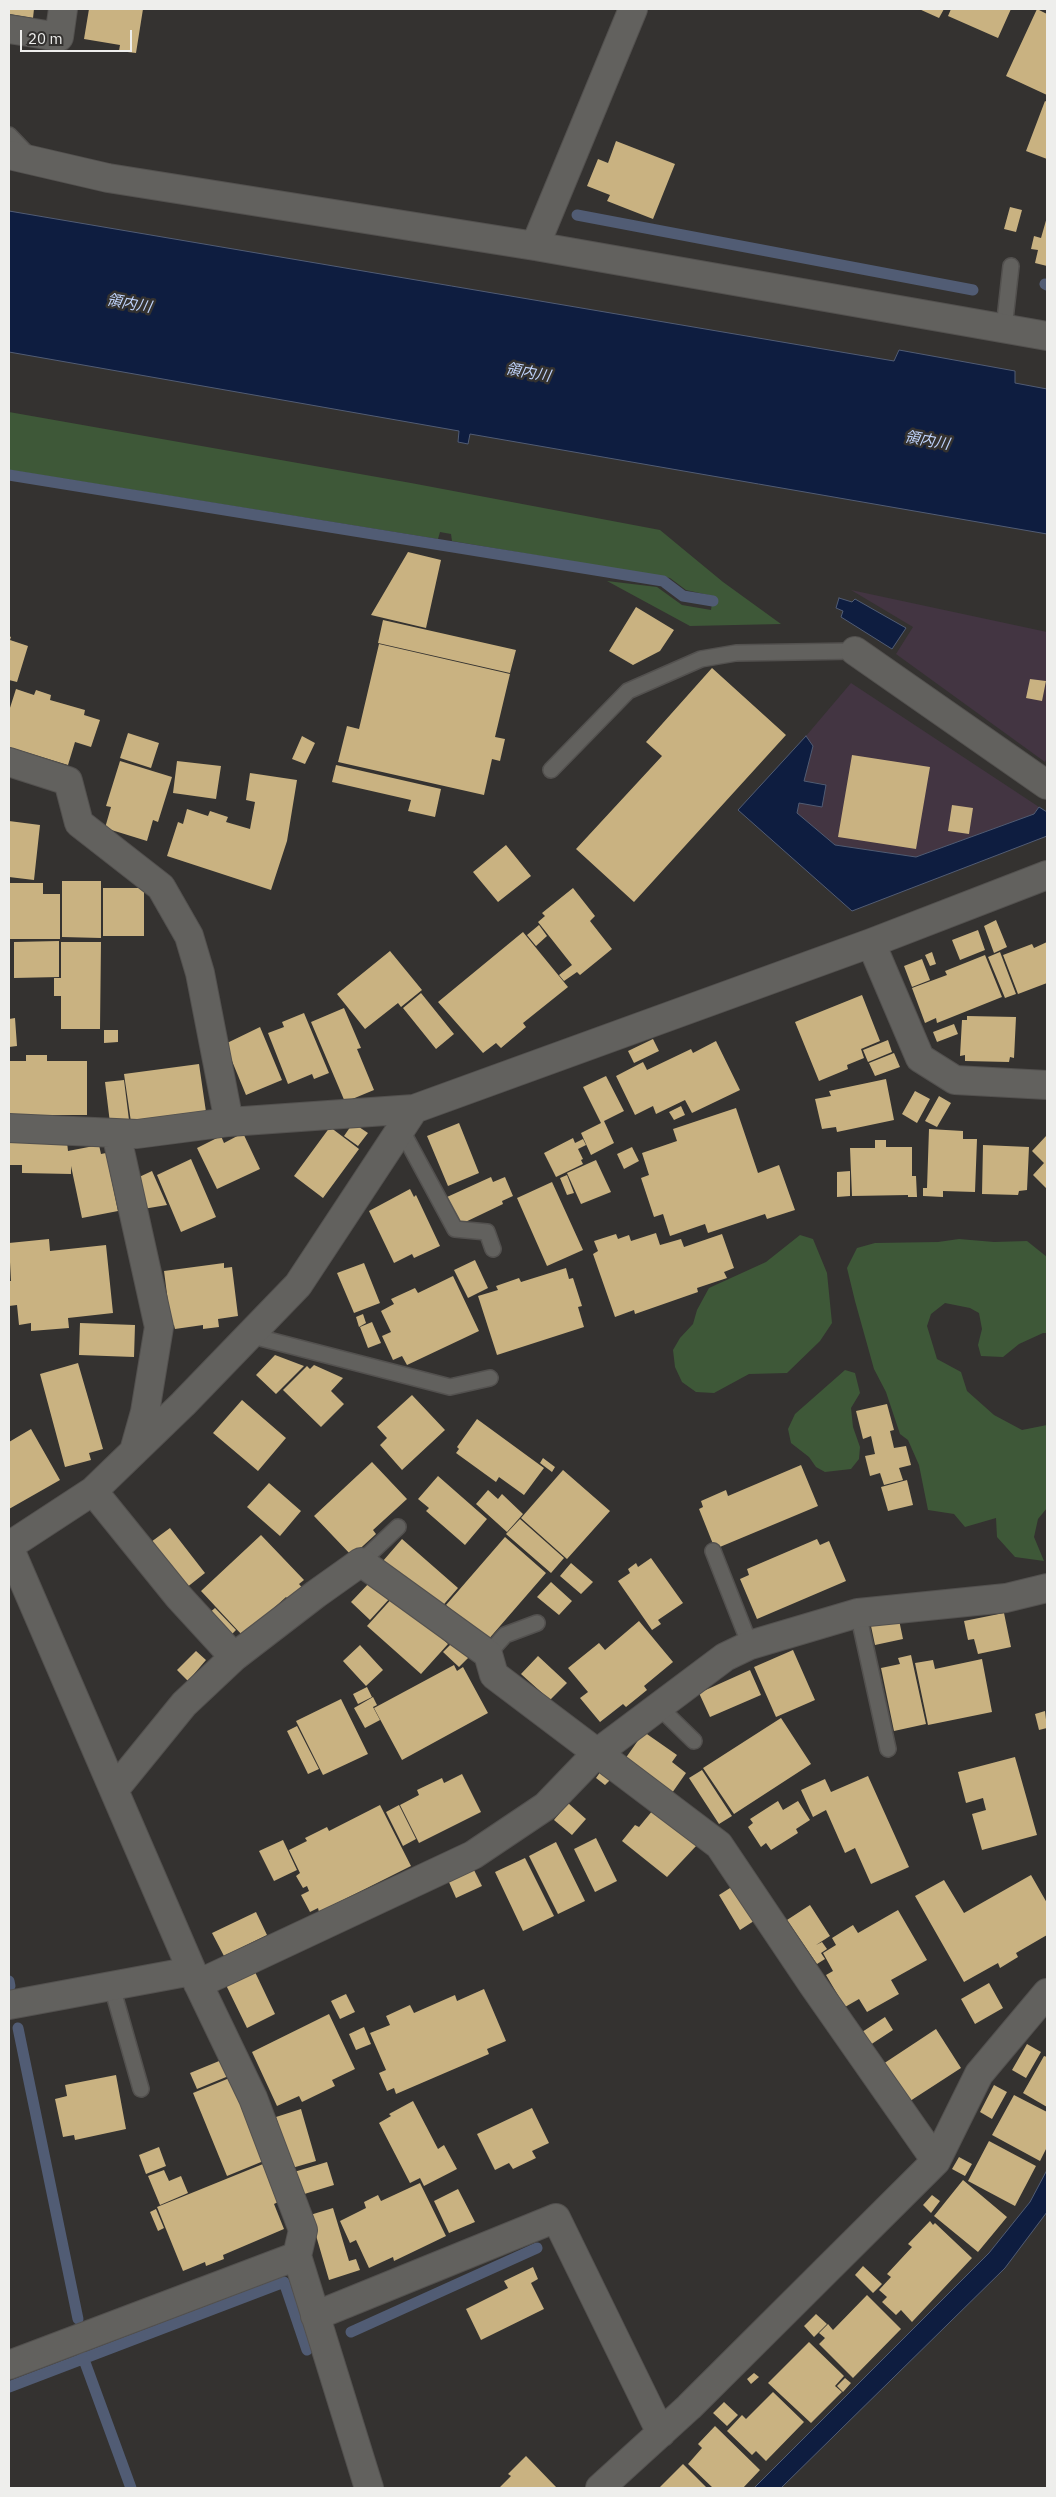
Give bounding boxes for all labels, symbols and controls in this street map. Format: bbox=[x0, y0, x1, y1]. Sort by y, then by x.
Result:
scale bar bbox=[22, 20, 135, 52]
text: 20 m bbox=[28, 29, 63, 48]
water label: 領内川 bbox=[105, 291, 153, 317]
water label: 領内川 bbox=[504, 360, 552, 386]
water label: 領内川 bbox=[903, 428, 951, 454]

